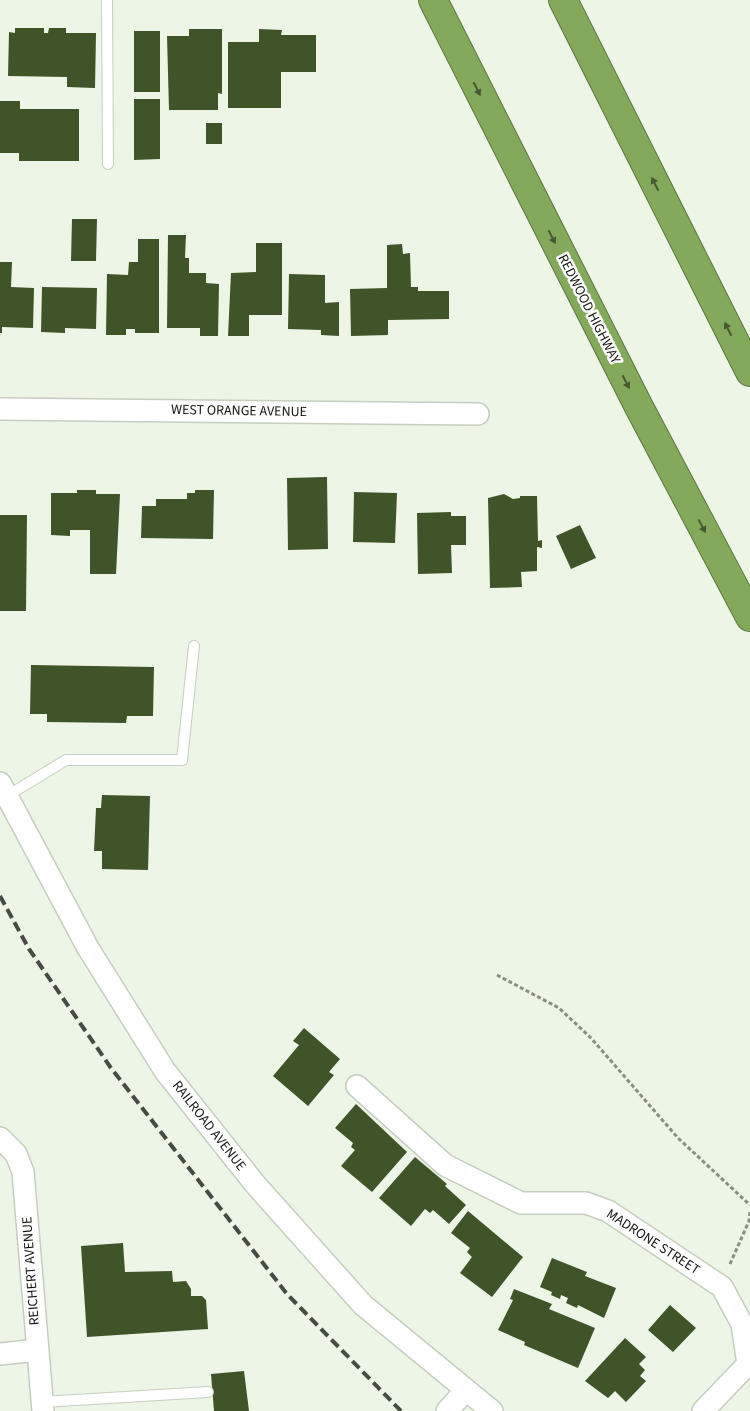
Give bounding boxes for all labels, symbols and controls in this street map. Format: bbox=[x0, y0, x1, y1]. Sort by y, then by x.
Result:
one-way arrow bbox=[473, 82, 481, 96]
one-way arrow bbox=[651, 176, 659, 191]
one-way arrow bbox=[549, 230, 557, 244]
street label: REDWOOD HIGHWAY bbox=[553, 251, 625, 367]
one-way arrow bbox=[724, 321, 732, 336]
one-way arrow bbox=[622, 375, 630, 389]
street label: WEST ORANGE AVENUE bbox=[171, 400, 307, 422]
one-way arrow bbox=[698, 518, 706, 533]
street label: RAILROAD AVENUE bbox=[167, 1077, 251, 1175]
street label: MADRONE STREET bbox=[602, 1204, 704, 1280]
street label: REICHERT AVENUE bbox=[17, 1216, 45, 1326]

